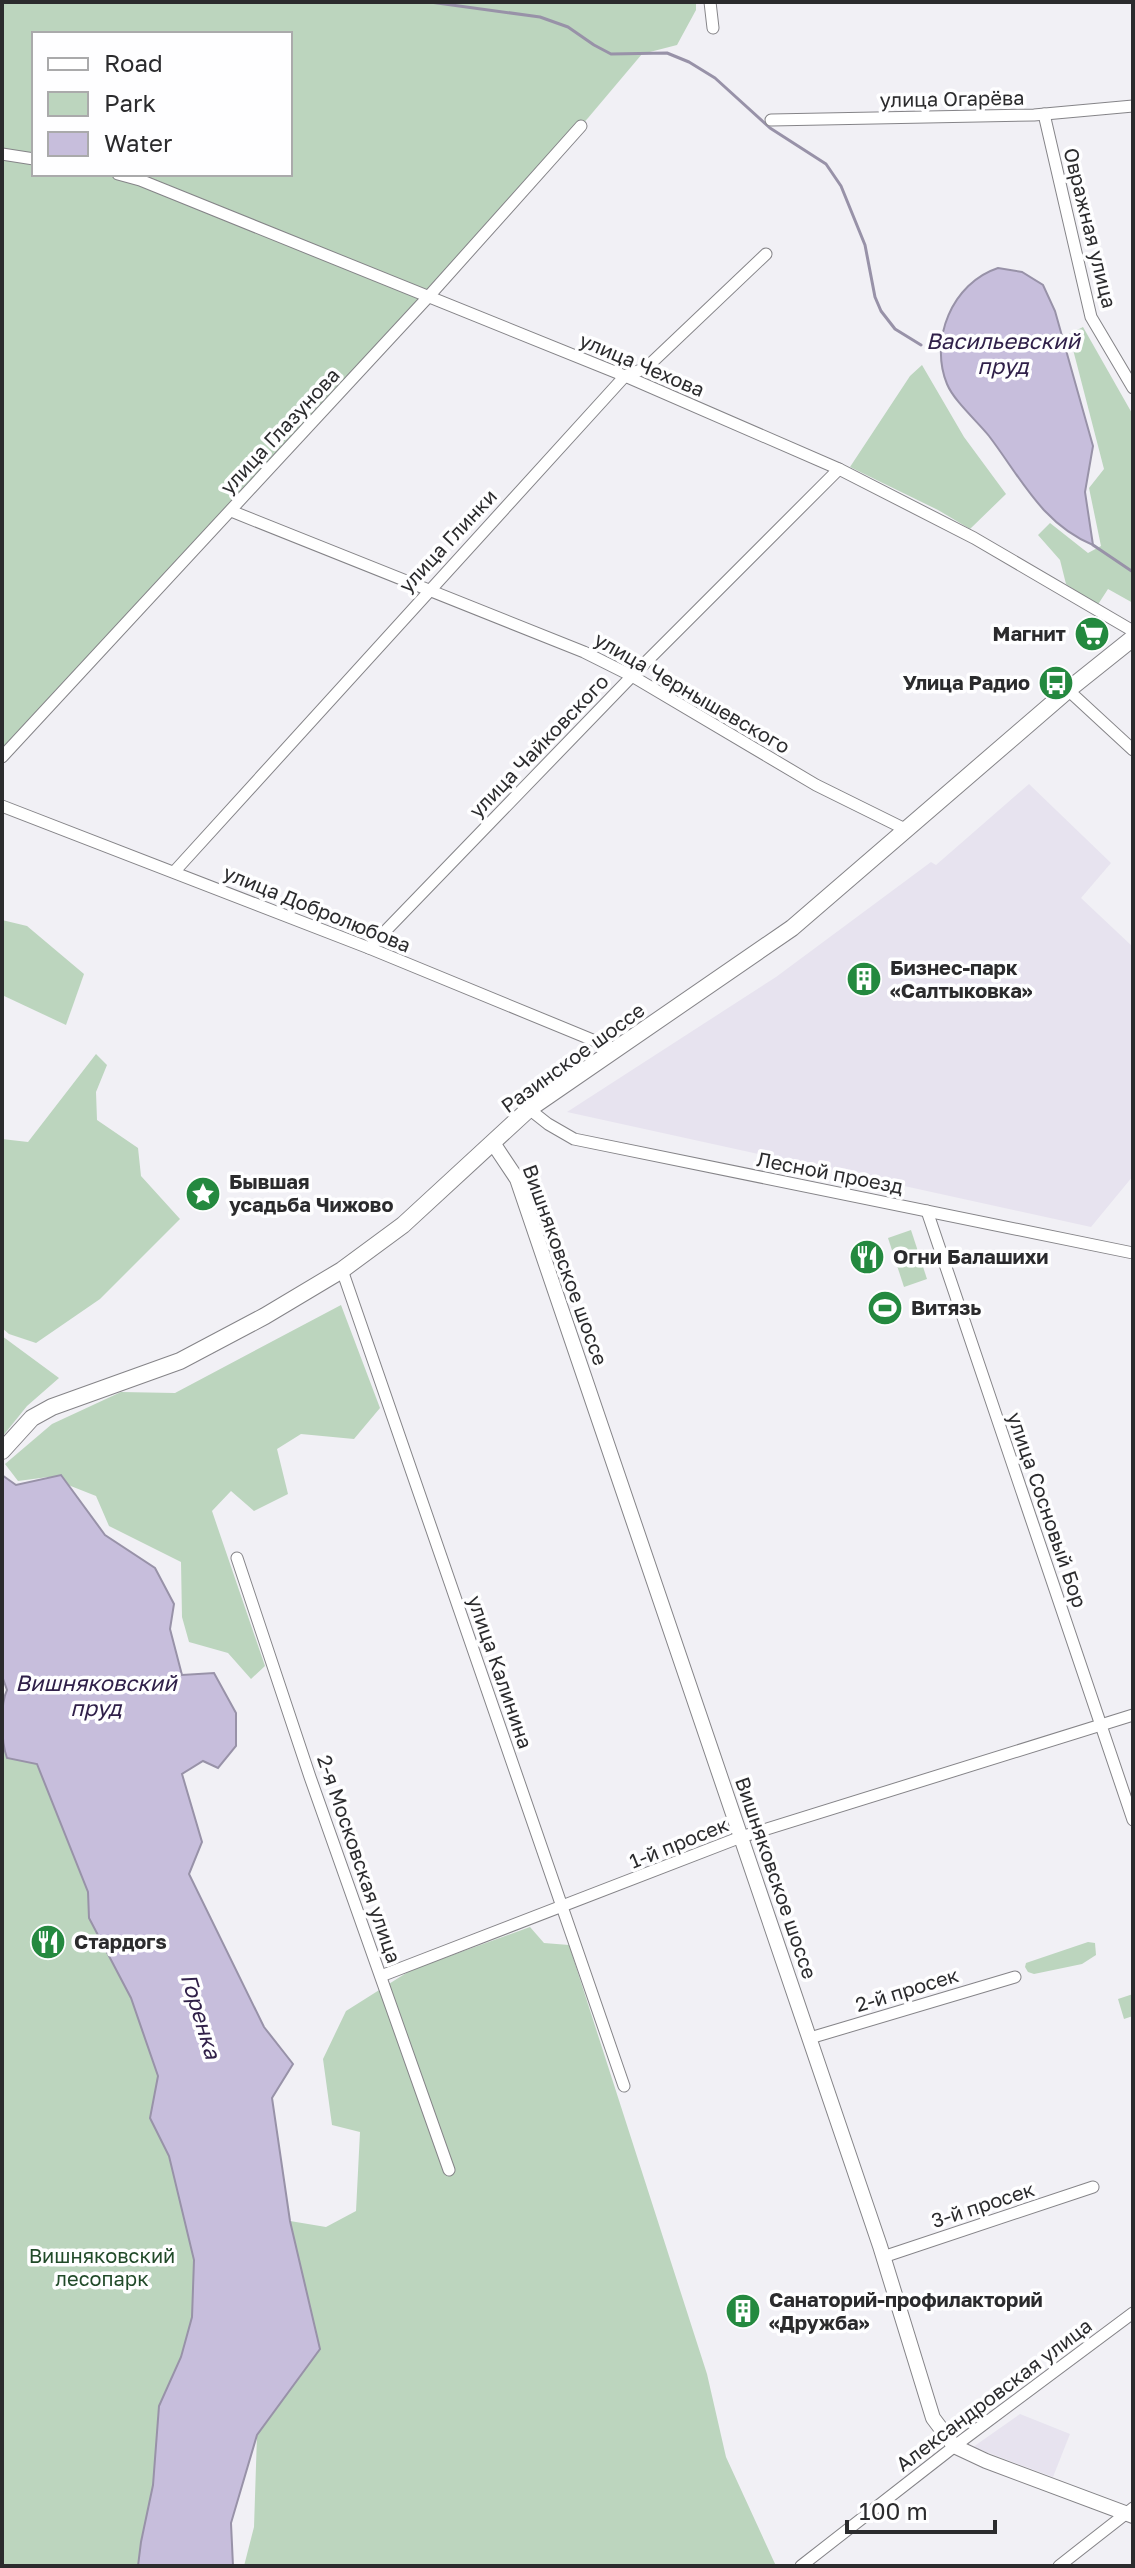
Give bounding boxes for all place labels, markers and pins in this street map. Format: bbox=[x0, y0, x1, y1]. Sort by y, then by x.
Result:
supermarket icon: Магнит bbox=[1073, 615, 1111, 653]
place label: Магнит bbox=[993, 621, 1066, 645]
bus stop icon: Улица Радио bbox=[1037, 664, 1075, 702]
place label: Улица Радио bbox=[903, 670, 1030, 694]
place label: Бизнес-парк «Салтыковка» bbox=[890, 955, 1033, 1002]
building icon: Бизнес-парк «Салтыковка» bbox=[845, 960, 883, 998]
place label: Бывшая усадьба Чижово bbox=[229, 1169, 393, 1216]
place icon: Бывшая усадьба Чижово bbox=[184, 1175, 222, 1213]
restaurant icon: Огни Балашихи bbox=[848, 1238, 886, 1276]
place label: Огни Балашихи bbox=[893, 1244, 1049, 1268]
sports icon: Витязь bbox=[866, 1289, 904, 1327]
place label: Витязь bbox=[911, 1295, 981, 1319]
restaurant icon: Стардогs bbox=[29, 1923, 67, 1961]
place label: Стардогs bbox=[74, 1929, 167, 1953]
place label: Санаторий-профилакторий «Дружба» bbox=[769, 2287, 1043, 2334]
building icon: Санаторий-профилакторий «Дружба» bbox=[724, 2292, 762, 2330]

